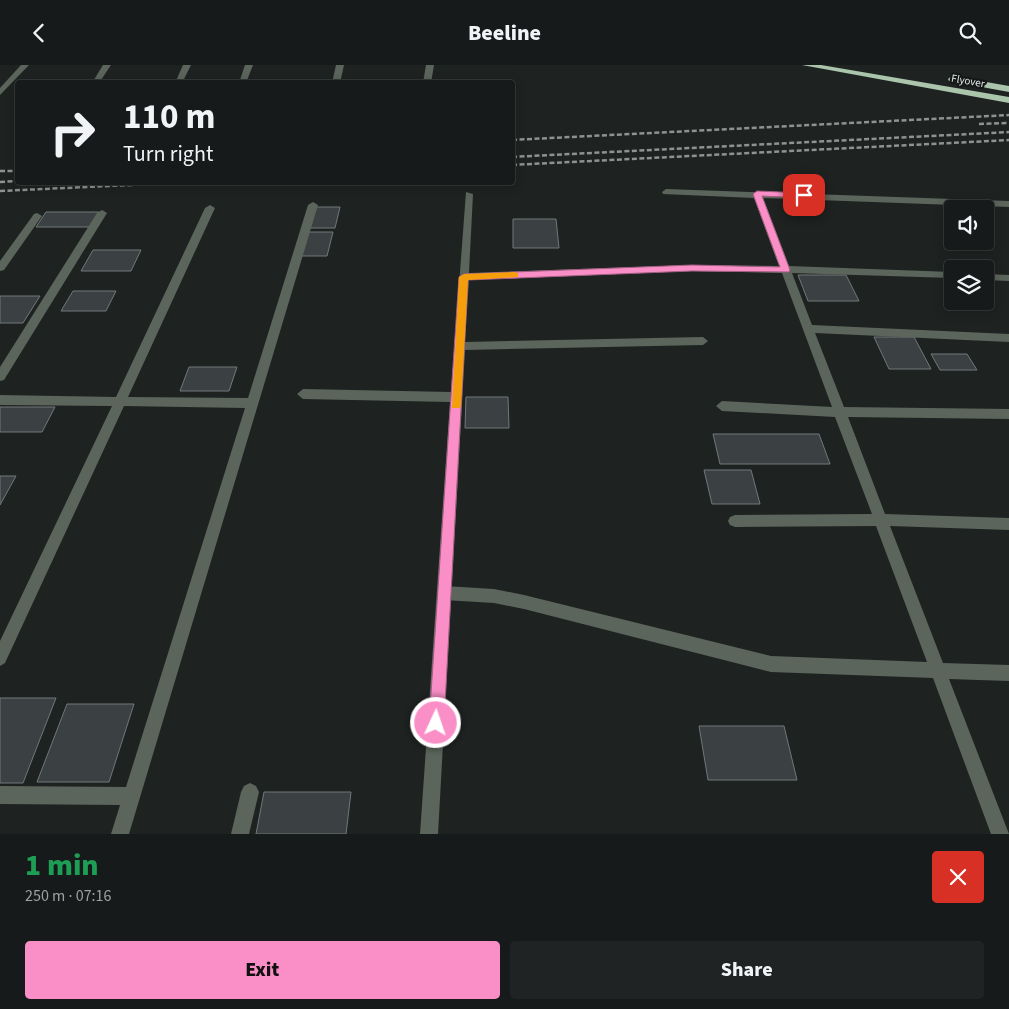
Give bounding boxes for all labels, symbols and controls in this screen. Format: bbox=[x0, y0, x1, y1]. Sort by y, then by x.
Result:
text: Beeline bbox=[468, 17, 541, 49]
icon: back bbox=[25, 19, 53, 47]
icon: search bbox=[956, 19, 984, 47]
street label: Flyover bbox=[950, 71, 986, 91]
text: 110 m bbox=[123, 92, 215, 142]
icon: right bbox=[40, 100, 105, 165]
text: Turn right bbox=[123, 138, 213, 170]
pin bbox=[783, 174, 825, 216]
icon: arrive bbox=[790, 181, 818, 209]
map controls bbox=[944, 200, 994, 310]
button: sound bbox=[944, 200, 994, 250]
button: layers bbox=[944, 260, 994, 310]
position arrow bbox=[409, 696, 461, 748]
text: 1 min bbox=[25, 844, 99, 887]
button: close bbox=[932, 851, 984, 903]
text: 250 m · 07:16 bbox=[25, 885, 112, 907]
button: Exit bbox=[25, 941, 500, 999]
button: Share bbox=[510, 941, 984, 999]

